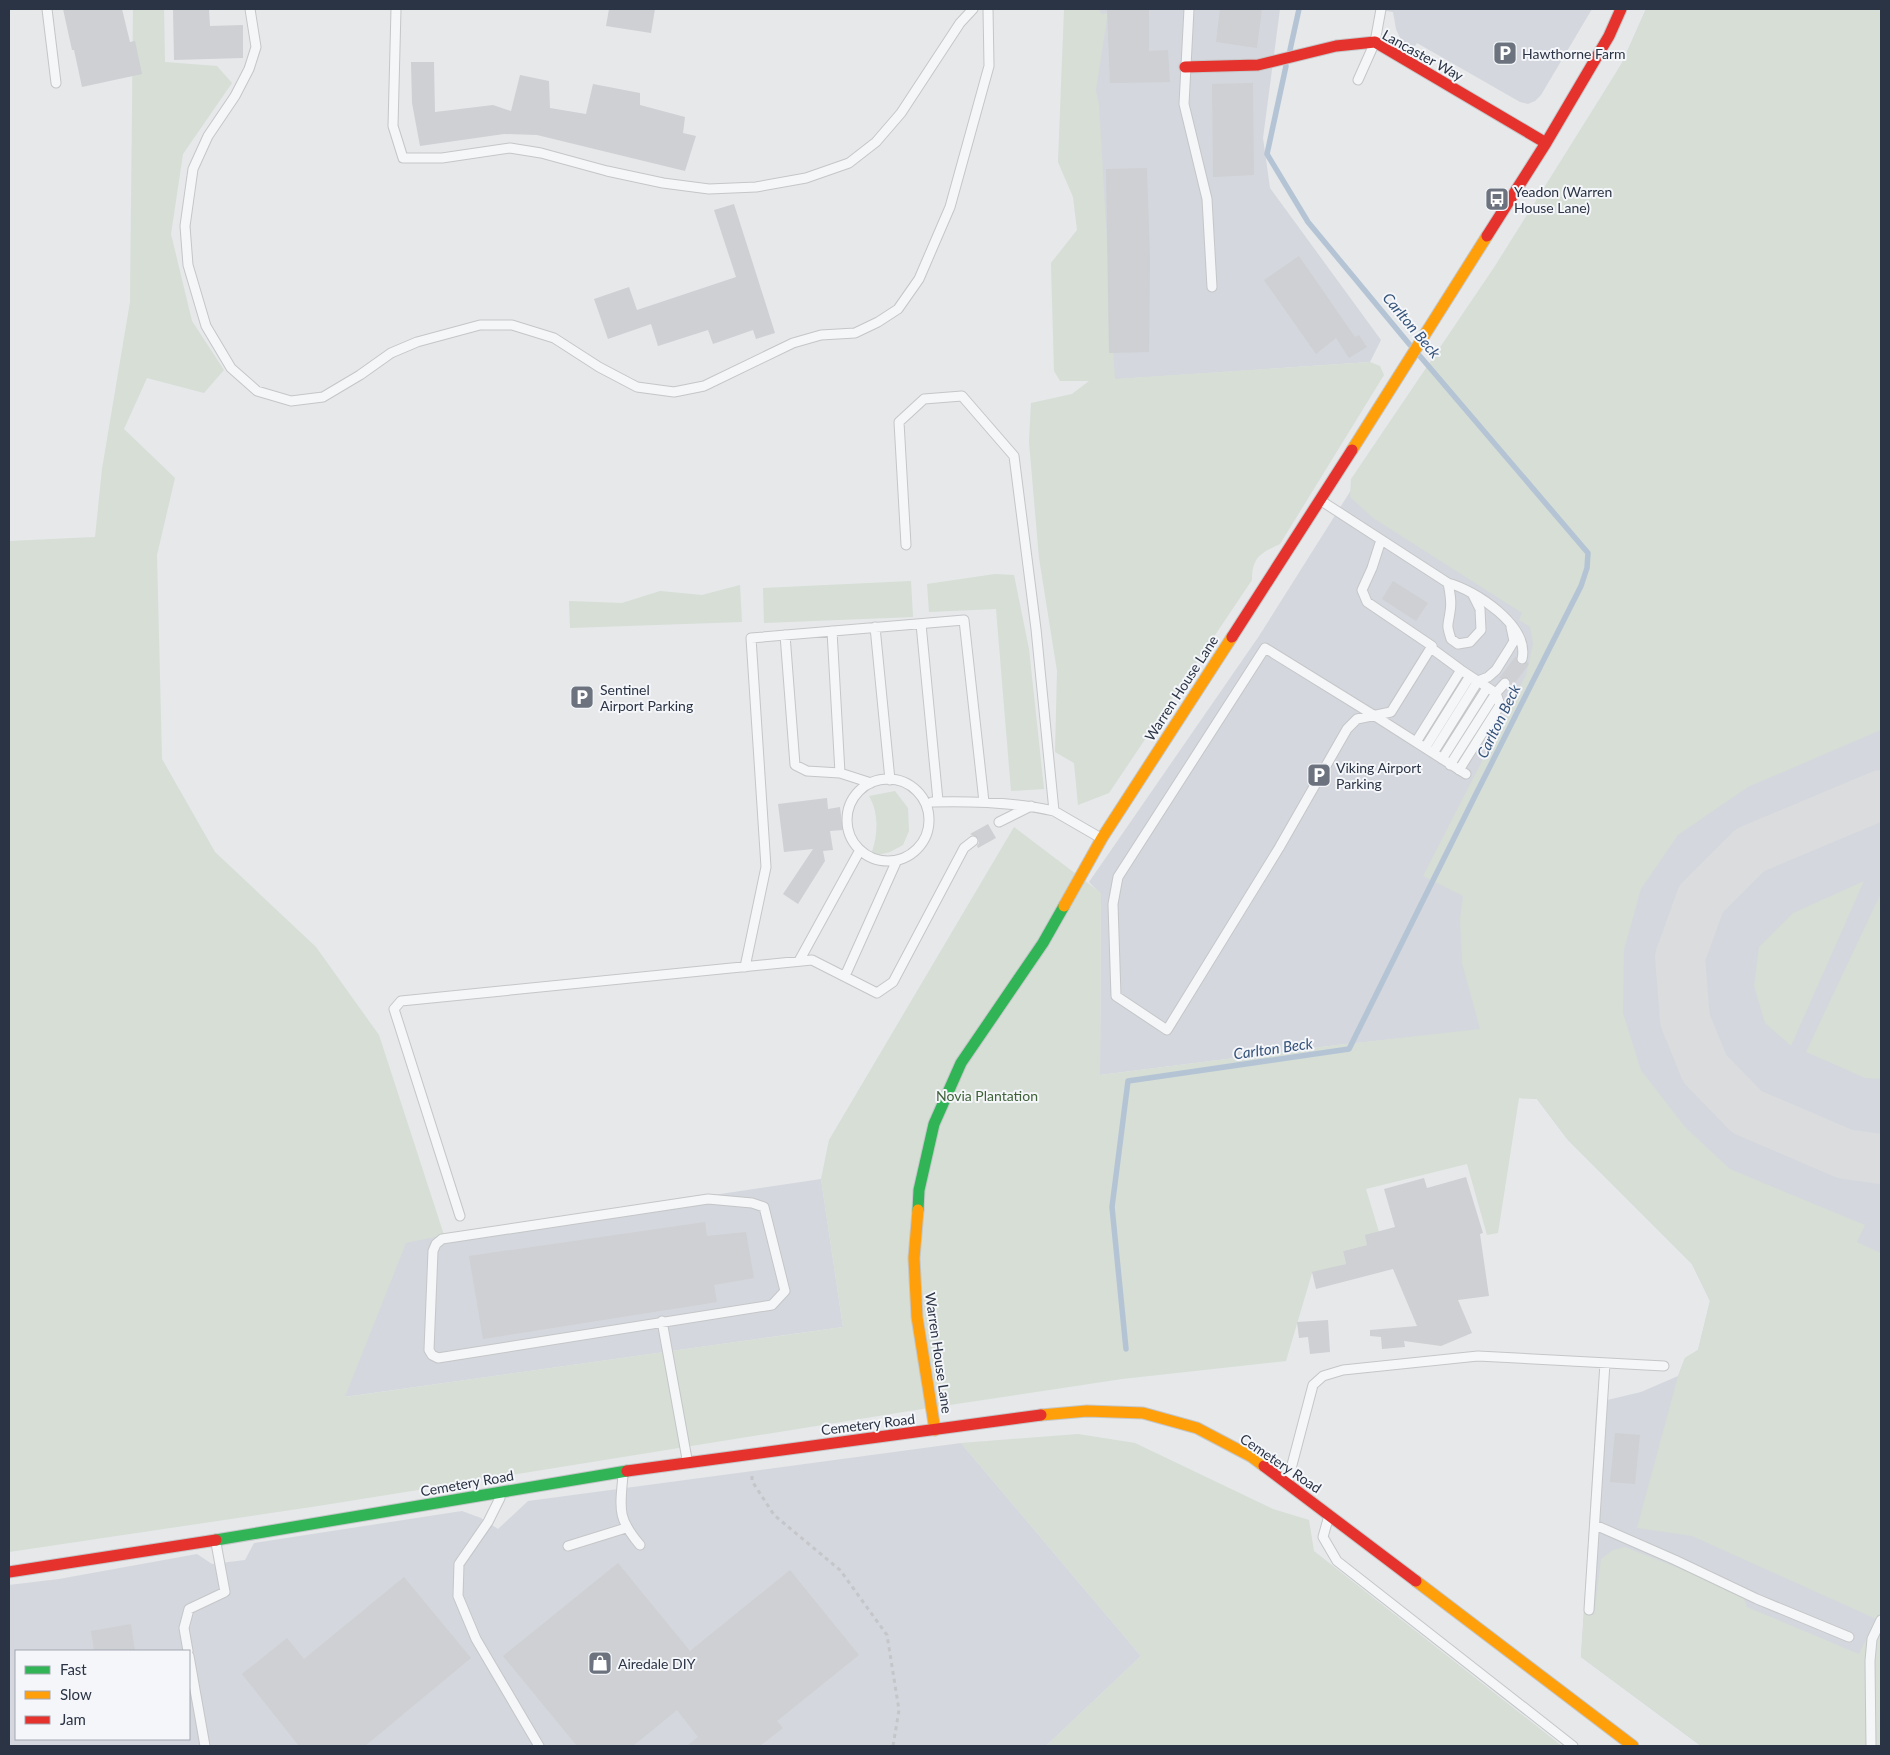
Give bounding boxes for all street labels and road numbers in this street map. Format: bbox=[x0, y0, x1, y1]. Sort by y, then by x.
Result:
street label: Lancaster Way bbox=[1380, 26, 1467, 85]
street label: Warren House Lane bbox=[1141, 632, 1221, 744]
street label: Warren House Lane bbox=[922, 1291, 956, 1415]
street label: Cemetery Road bbox=[820, 1410, 916, 1438]
street label: Cemetery Road bbox=[1237, 1430, 1325, 1496]
street label: Cemetery Road bbox=[419, 1466, 515, 1500]

